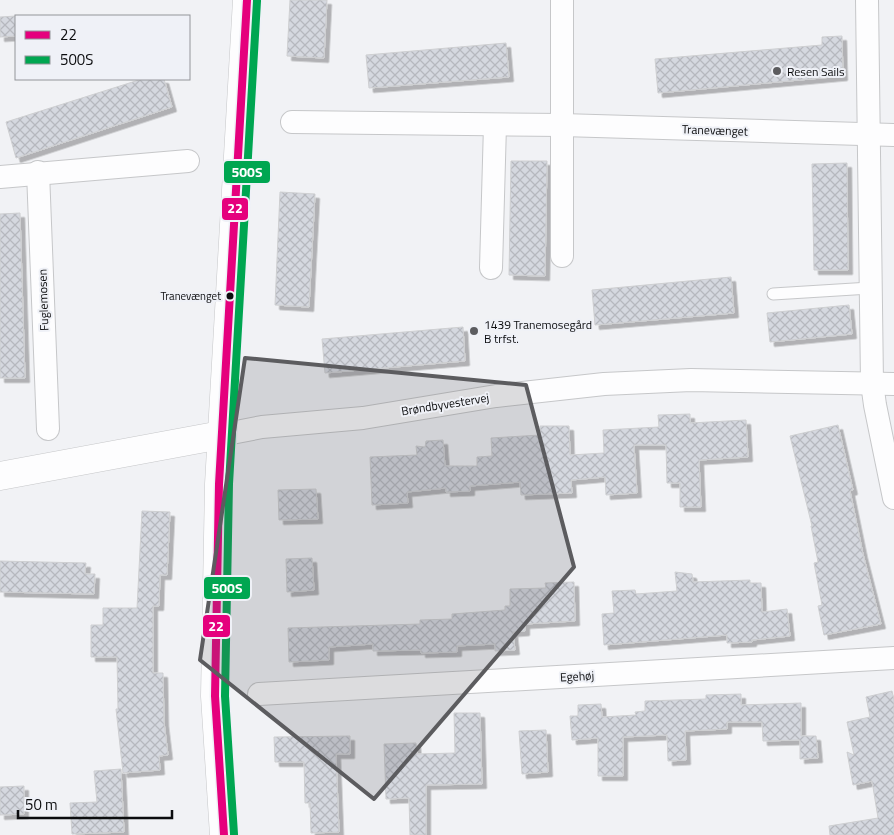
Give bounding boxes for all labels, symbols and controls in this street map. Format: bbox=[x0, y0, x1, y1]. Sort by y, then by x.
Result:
legend bbox=[15, 15, 190, 80]
text: 22 bbox=[60, 23, 77, 46]
text: 500S bbox=[60, 48, 93, 71]
place label: Resen Sails bbox=[787, 62, 845, 81]
marker: Resen Sails bbox=[771, 65, 783, 77]
street label: Tranevænget bbox=[682, 119, 749, 141]
line badge: 500S bbox=[223, 160, 271, 184]
text: 500S bbox=[231, 161, 263, 182]
line badge: 22 bbox=[221, 197, 249, 221]
text: 22 bbox=[227, 197, 243, 218]
street label: Fuglemosen bbox=[32, 269, 54, 331]
place label: Tranevænget bbox=[160, 288, 221, 304]
marker: Tranevænget bbox=[225, 291, 235, 301]
place label: 1439 Tranemosegård B trfst. bbox=[484, 315, 592, 348]
marker: 1439 Tranemosegård B trfst. bbox=[468, 325, 480, 337]
street label: Brøndbyvestervej bbox=[400, 388, 490, 420]
line badge: 500S bbox=[203, 576, 251, 600]
text: 500S bbox=[211, 577, 243, 598]
line badge: 22 bbox=[202, 614, 231, 638]
text: 22 bbox=[208, 615, 224, 636]
street label: Egehøj bbox=[559, 666, 595, 686]
scale bar bbox=[18, 788, 171, 820]
text: 50 m bbox=[25, 793, 58, 816]

